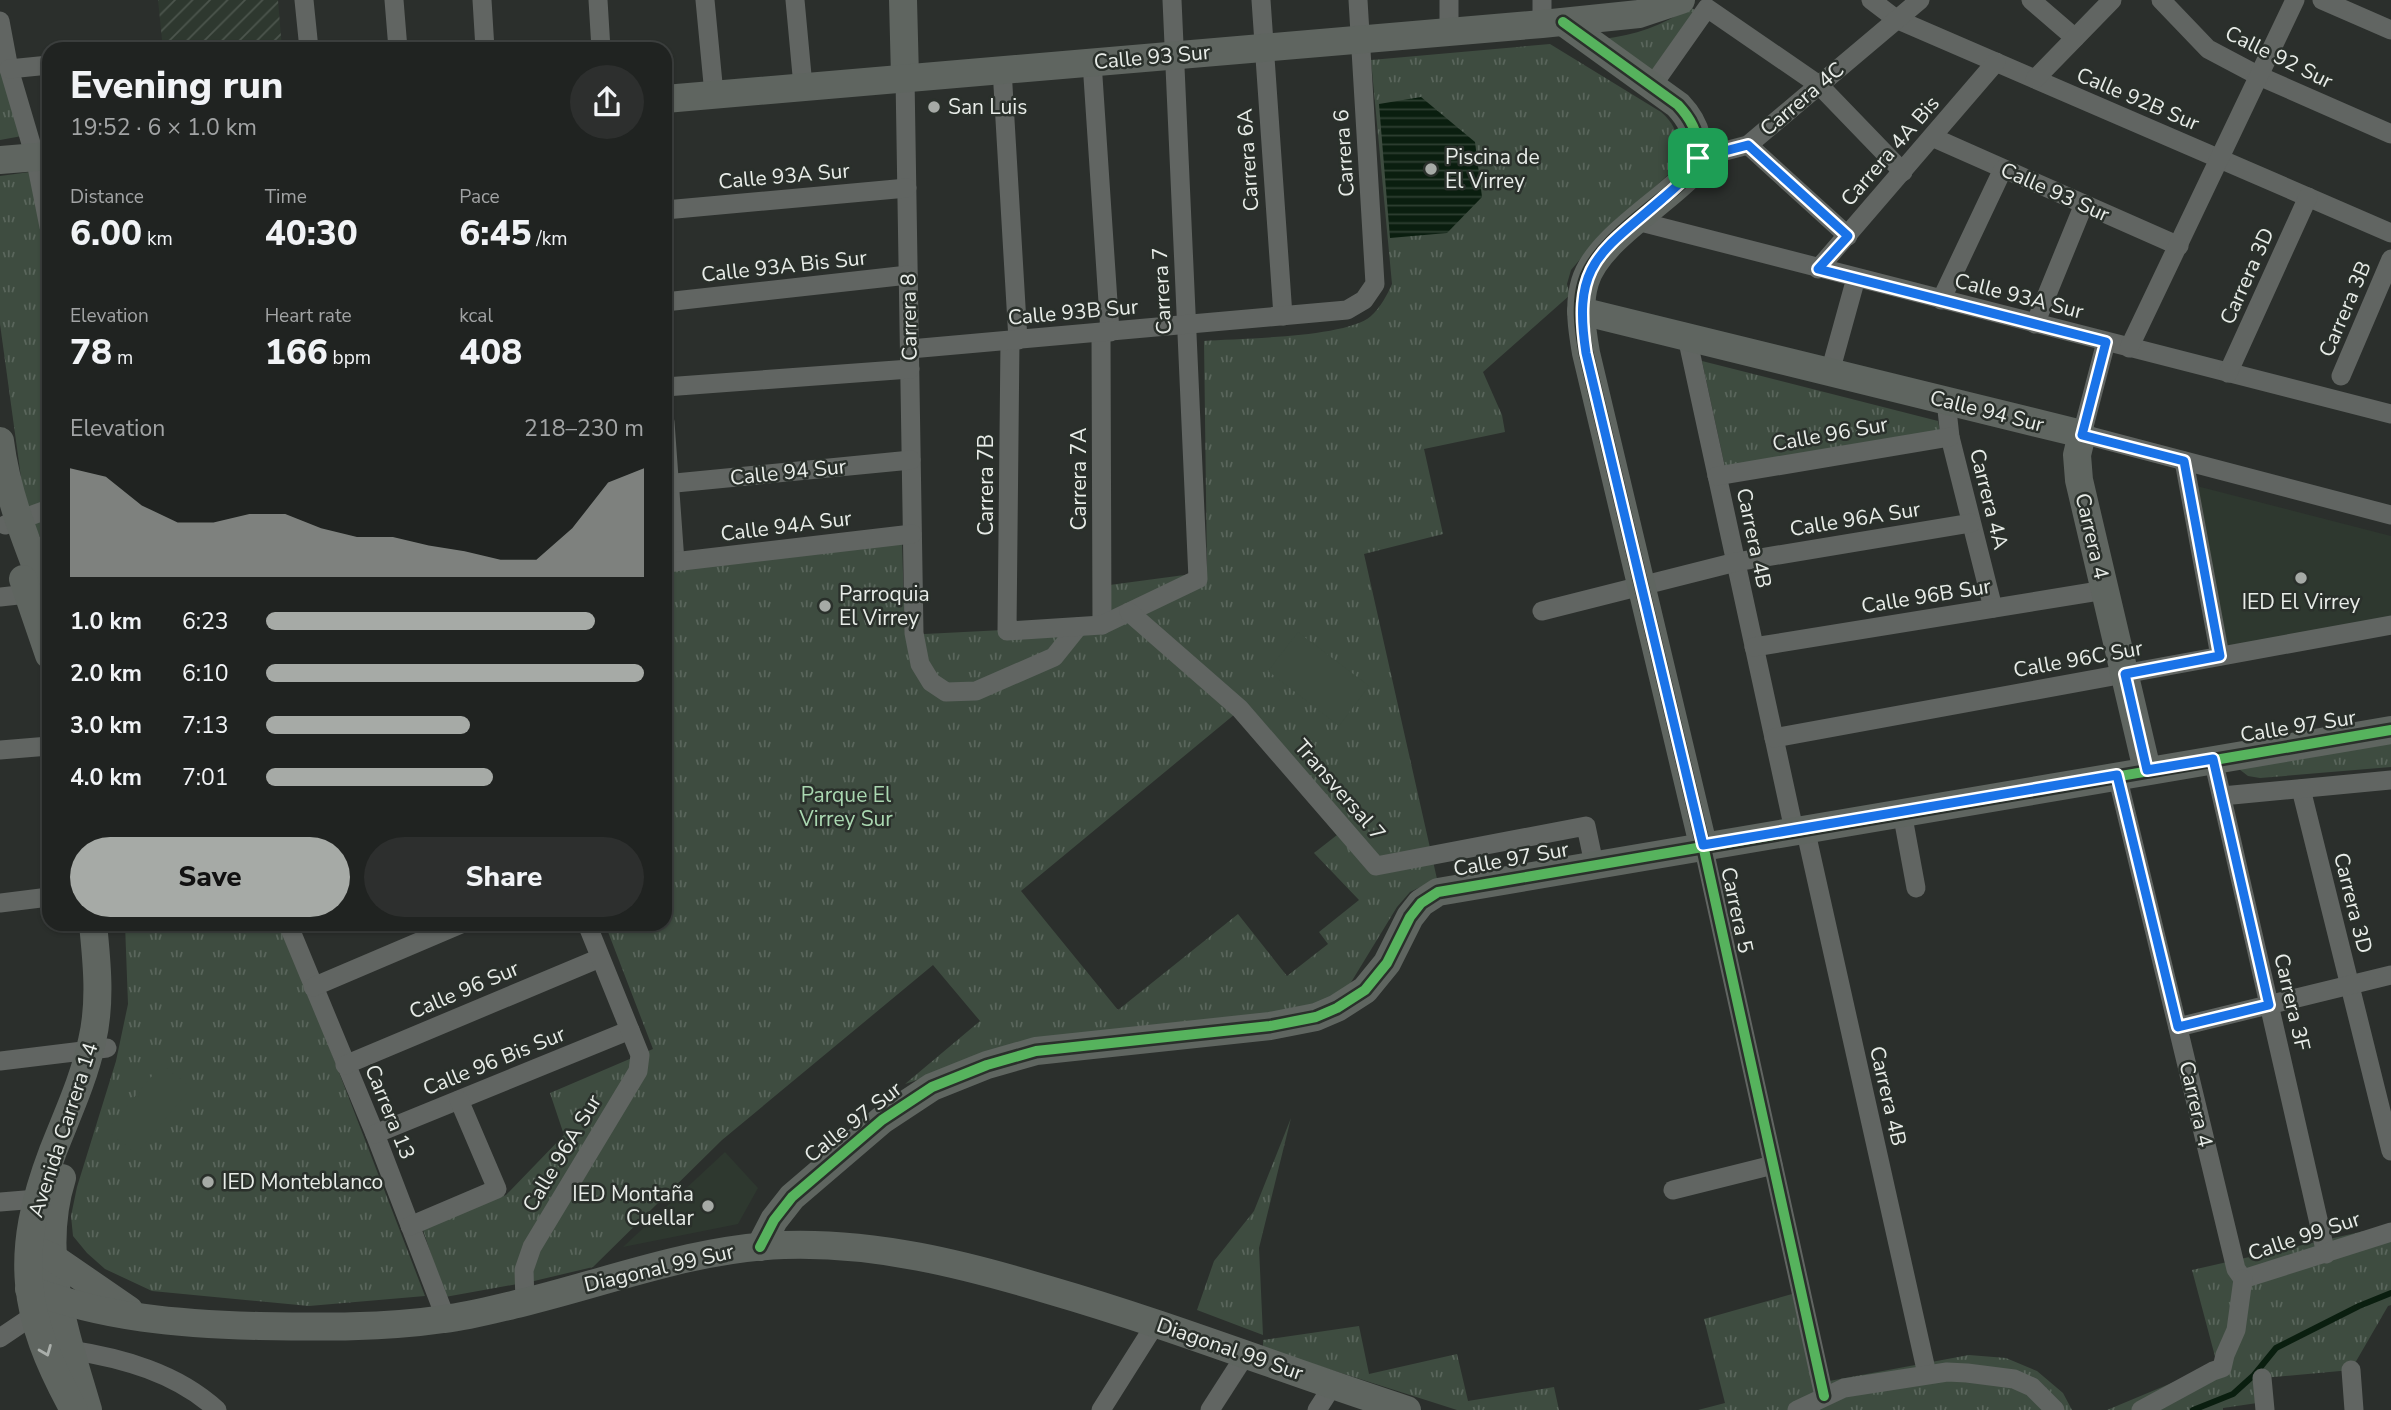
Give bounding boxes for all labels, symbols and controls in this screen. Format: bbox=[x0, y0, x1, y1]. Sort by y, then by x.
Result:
street label: Calle 92 Sur bbox=[2220, 19, 2338, 95]
street label: Calle 93 Sur bbox=[1093, 38, 1212, 76]
street label: Carrera 4C bbox=[1754, 56, 1850, 142]
text: Evening run bbox=[70, 60, 283, 111]
street label: Calle 92B Sur bbox=[2072, 61, 2204, 138]
button: share bbox=[570, 65, 644, 139]
street label: Carrera 4A Bis bbox=[1834, 90, 1946, 212]
place label: San Luis bbox=[948, 93, 1027, 121]
marker: San Luis bbox=[926, 99, 942, 115]
street label: Carrera 6A bbox=[1230, 108, 1266, 212]
street label: Carrera 6 bbox=[1327, 108, 1361, 198]
text: 19:52 · 6 × 1.0 km bbox=[70, 112, 257, 143]
pin bbox=[1668, 128, 1728, 188]
icon: arrive bbox=[1679, 139, 1717, 177]
place label: Piscina de El Virrey bbox=[1445, 143, 1540, 195]
street label: Calle 93 Sur bbox=[1996, 155, 2114, 229]
street label: Calle 93A Sur bbox=[717, 156, 851, 196]
marker: Piscina de El Virrey bbox=[1423, 161, 1439, 177]
text: Distance bbox=[70, 184, 144, 210]
text: Time bbox=[265, 184, 307, 210]
text: Pace bbox=[459, 184, 500, 210]
text: 6.00 bbox=[70, 210, 142, 257]
text: 40:30 bbox=[265, 210, 358, 257]
text: 6:45 bbox=[459, 210, 531, 257]
street label: Carrera 3D bbox=[2213, 223, 2281, 329]
text: km bbox=[142, 226, 173, 252]
text: /km bbox=[531, 226, 567, 252]
street label: Calle 93A Bis Sur bbox=[700, 243, 869, 289]
street label: Carrera 7 bbox=[1146, 247, 1178, 335]
street label: Carrera 3B bbox=[2312, 257, 2378, 361]
street label: Calle 93A Sur bbox=[1952, 266, 2087, 326]
street label: Carrera 8 bbox=[894, 273, 924, 361]
street label: Calle 93B Sur bbox=[1007, 292, 1140, 332]
text: Elevation bbox=[70, 303, 149, 329]
text: Heart rate bbox=[265, 303, 352, 329]
text: kcal bbox=[459, 303, 493, 329]
text: 78 bbox=[70, 329, 112, 376]
text: 166 bbox=[265, 329, 328, 376]
text: 408 bbox=[459, 329, 522, 376]
text: m bbox=[112, 345, 133, 371]
text: bpm bbox=[328, 345, 371, 371]
street label: Calle 94 Sur bbox=[1927, 383, 2047, 439]
street label: Calle 96 Sur bbox=[1770, 410, 1890, 458]
text: Elevation bbox=[70, 413, 165, 444]
text: 218–230 m bbox=[524, 413, 644, 444]
street label: Carrera 7A bbox=[1065, 428, 1093, 530]
street label: Carrera 7B bbox=[972, 434, 1000, 536]
street label: Carrera 4A bbox=[1963, 446, 2015, 552]
street label: Calle 94 Sur bbox=[729, 452, 848, 492]
street label: Carrera 4B bbox=[1730, 485, 1778, 591]
street label: Carrera 4 bbox=[2069, 490, 2115, 582]
street label: Calle 96A Sur bbox=[1788, 495, 1923, 543]
street label: Calle 94A Sur bbox=[719, 504, 854, 548]
marker: IED El Virrey bbox=[2293, 570, 2309, 586]
street label: Calle 96B Sur bbox=[1859, 572, 1993, 620]
place label: Parroquia El Virrey bbox=[839, 580, 930, 632]
place label: IED El Virrey bbox=[2242, 588, 2360, 616]
marker: Parroquia El Virrey bbox=[817, 598, 833, 614]
text: 1.0 km bbox=[70, 606, 142, 637]
text: 6:23 bbox=[182, 606, 229, 637]
street label: Calle 96C Sur bbox=[2011, 634, 2145, 684]
text: 2.0 km bbox=[70, 658, 142, 689]
text: 6:10 bbox=[182, 658, 229, 689]
street label: Calle 97 Sur bbox=[2238, 703, 2358, 749]
text: 3.0 km bbox=[70, 710, 142, 741]
text: 7:13 bbox=[182, 710, 229, 741]
street label: Transversal 7 bbox=[1288, 733, 1392, 847]
text: 4.0 km bbox=[70, 762, 142, 793]
text: 7:01 bbox=[182, 762, 229, 793]
park label: Parque El Virrey Sur bbox=[798, 781, 893, 833]
street label: Calle 97 Sur bbox=[1451, 835, 1571, 883]
button: Save bbox=[70, 837, 350, 917]
button: Share bbox=[364, 837, 644, 917]
street label: Carrera 3D bbox=[2327, 850, 2379, 956]
street label: Carrera 5 bbox=[1714, 864, 1760, 956]
street label: Carrera 3F bbox=[2267, 951, 2317, 1053]
street label: Calle 96 Sur bbox=[405, 954, 524, 1026]
street label: Calle 96 Bis Sur bbox=[419, 1020, 570, 1102]
street label: Avenida Carrera 14 bbox=[22, 1039, 104, 1221]
street label: Carrera 4B bbox=[1863, 1043, 1913, 1149]
street label: Carrera 4 bbox=[2173, 1058, 2219, 1150]
street label: Carrera 13 bbox=[358, 1060, 422, 1164]
street label: Calle 97 Sur bbox=[798, 1075, 908, 1169]
street label: Calle 96A Sur bbox=[516, 1089, 608, 1217]
place label: IED Monteblanco bbox=[222, 1168, 383, 1196]
marker: IED Monteblanco bbox=[200, 1174, 216, 1190]
place label: IED Montaña Cuellar bbox=[572, 1180, 694, 1232]
marker: IED Montaña Cuellar bbox=[700, 1198, 716, 1214]
street label: Calle 99 Sur bbox=[2244, 1205, 2364, 1267]
street label: Diagonal 99 Sur bbox=[581, 1237, 737, 1299]
street label: Diagonal 99 Sur bbox=[1153, 1311, 1307, 1387]
one-way arrow bbox=[38, 1345, 52, 1357]

